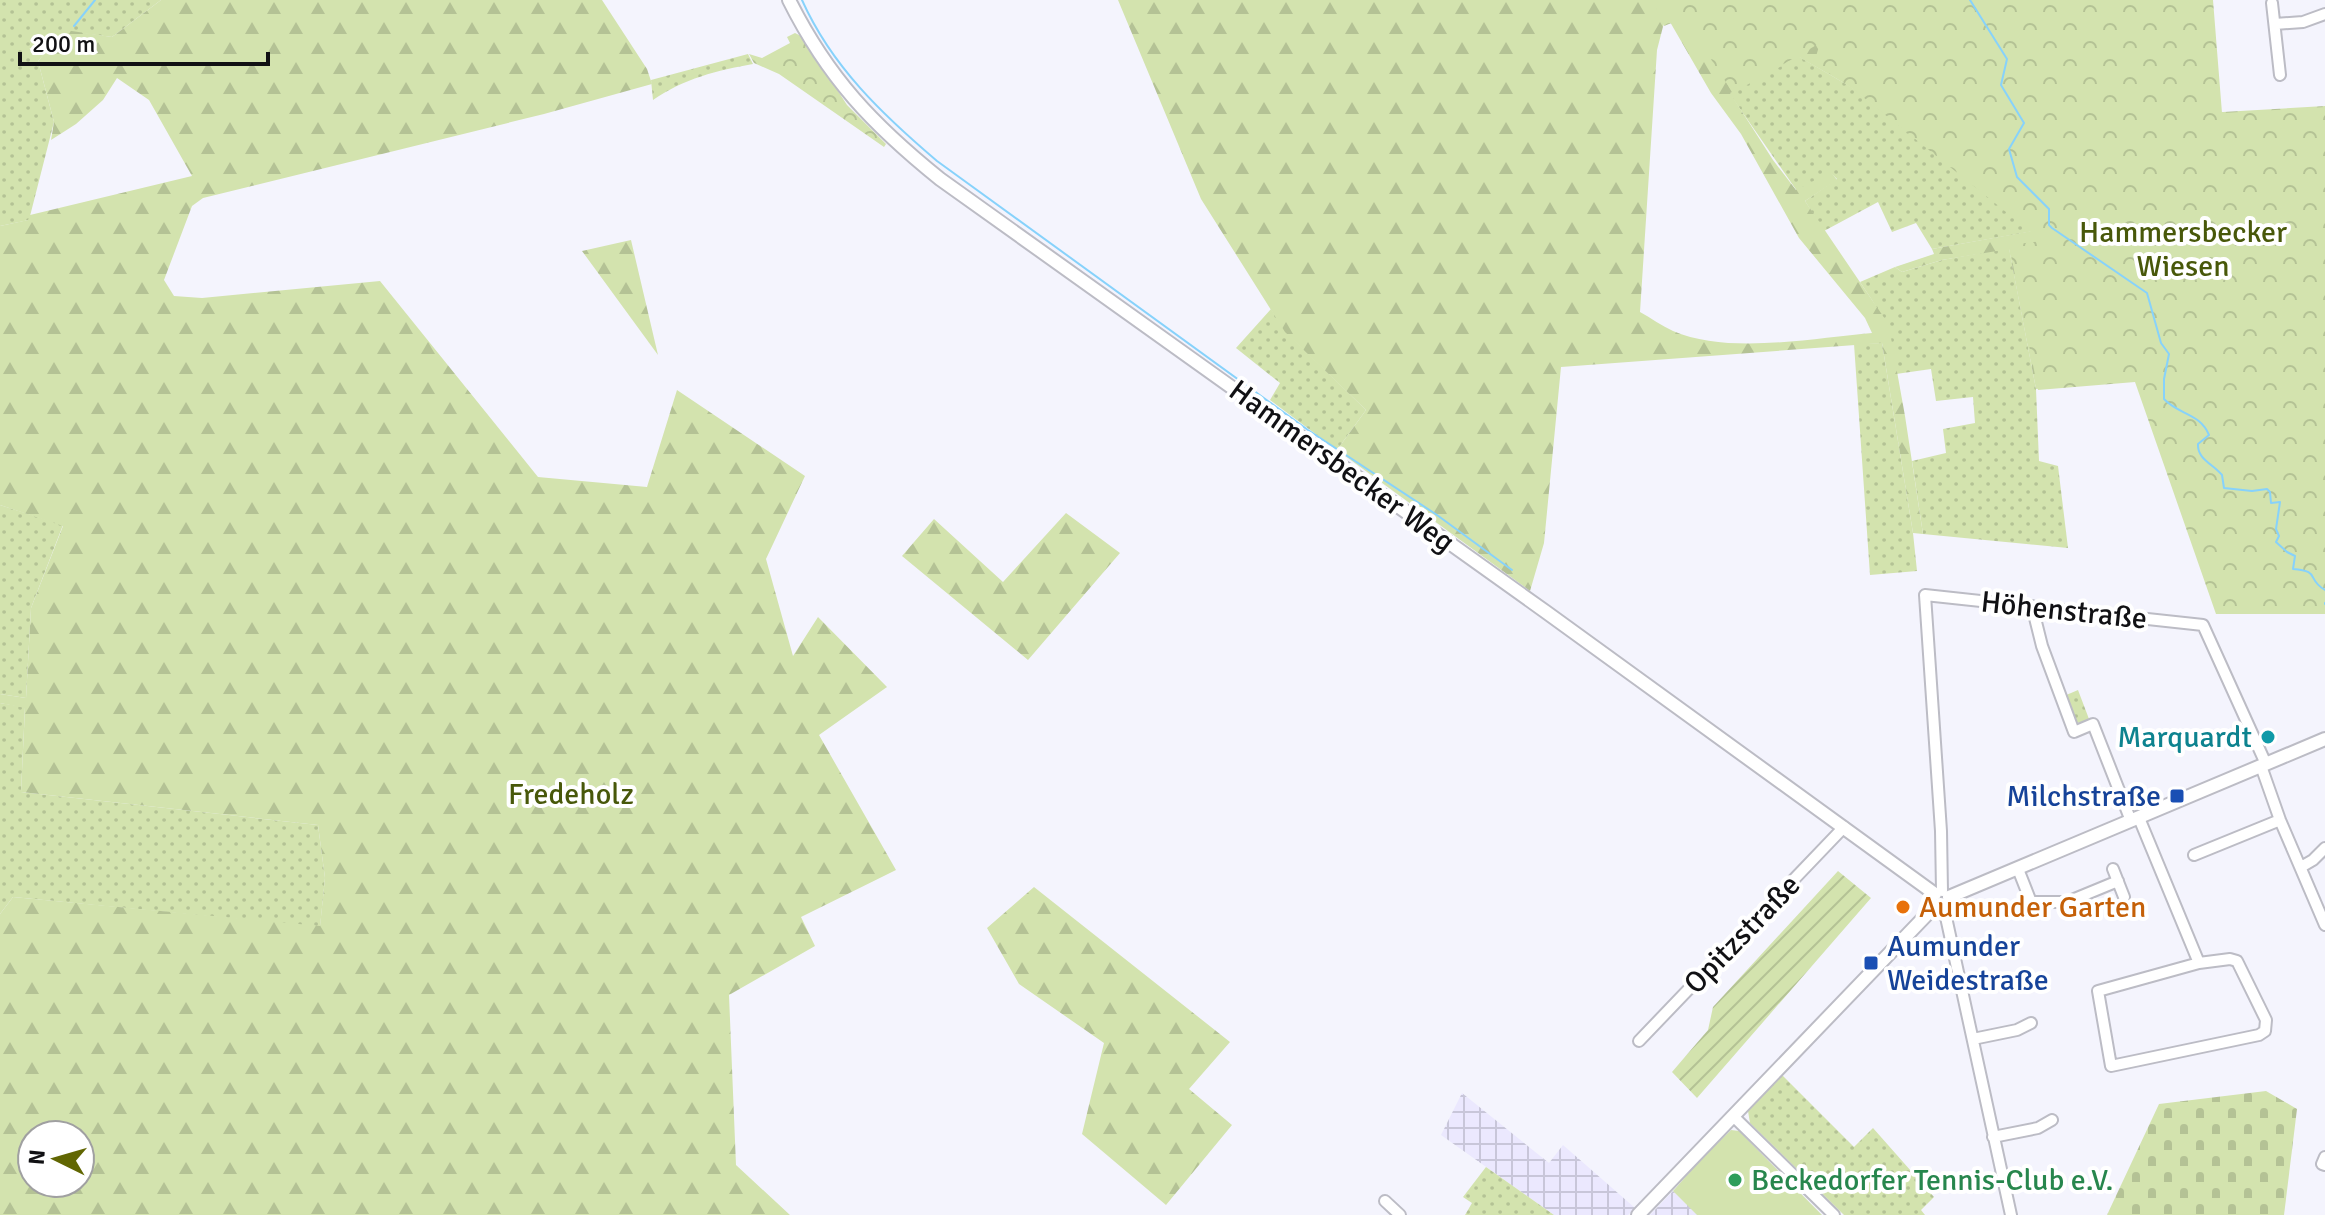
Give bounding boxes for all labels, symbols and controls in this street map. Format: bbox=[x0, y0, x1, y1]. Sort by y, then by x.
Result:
scale bar bbox=[20, 16, 268, 66]
text: 200 m bbox=[32, 29, 95, 59]
park label: Hammersbecker Wiesen bbox=[2079, 214, 2287, 285]
street label: Hammersbecker Weg bbox=[1222, 372, 1462, 561]
street label: Höhenstraße bbox=[1979, 583, 2149, 638]
place label: Marquardt bbox=[2117, 719, 2252, 756]
marker: Marquardt bbox=[2259, 728, 2277, 746]
park label: Fredeholz bbox=[508, 776, 634, 813]
place label: Milchstraße bbox=[2006, 778, 2161, 815]
marker: Milchstraße bbox=[2168, 787, 2186, 805]
street label: Opitzstraße bbox=[1676, 867, 1808, 1002]
place label: Aumunder Garten bbox=[1919, 889, 2146, 926]
marker: Aumunder Garten bbox=[1894, 898, 1912, 916]
place label: Aumunder Weidestraße bbox=[1887, 928, 2049, 999]
marker: Aumunder Weidestraße bbox=[1862, 954, 1880, 972]
north arrow bbox=[16, 1119, 96, 1199]
text: N bbox=[22, 1148, 51, 1166]
place label: Beckedorfer Tennis-Club e.V. bbox=[1751, 1162, 2113, 1199]
marker: Beckedorfer Tennis-Club e.V. bbox=[1726, 1171, 1744, 1189]

